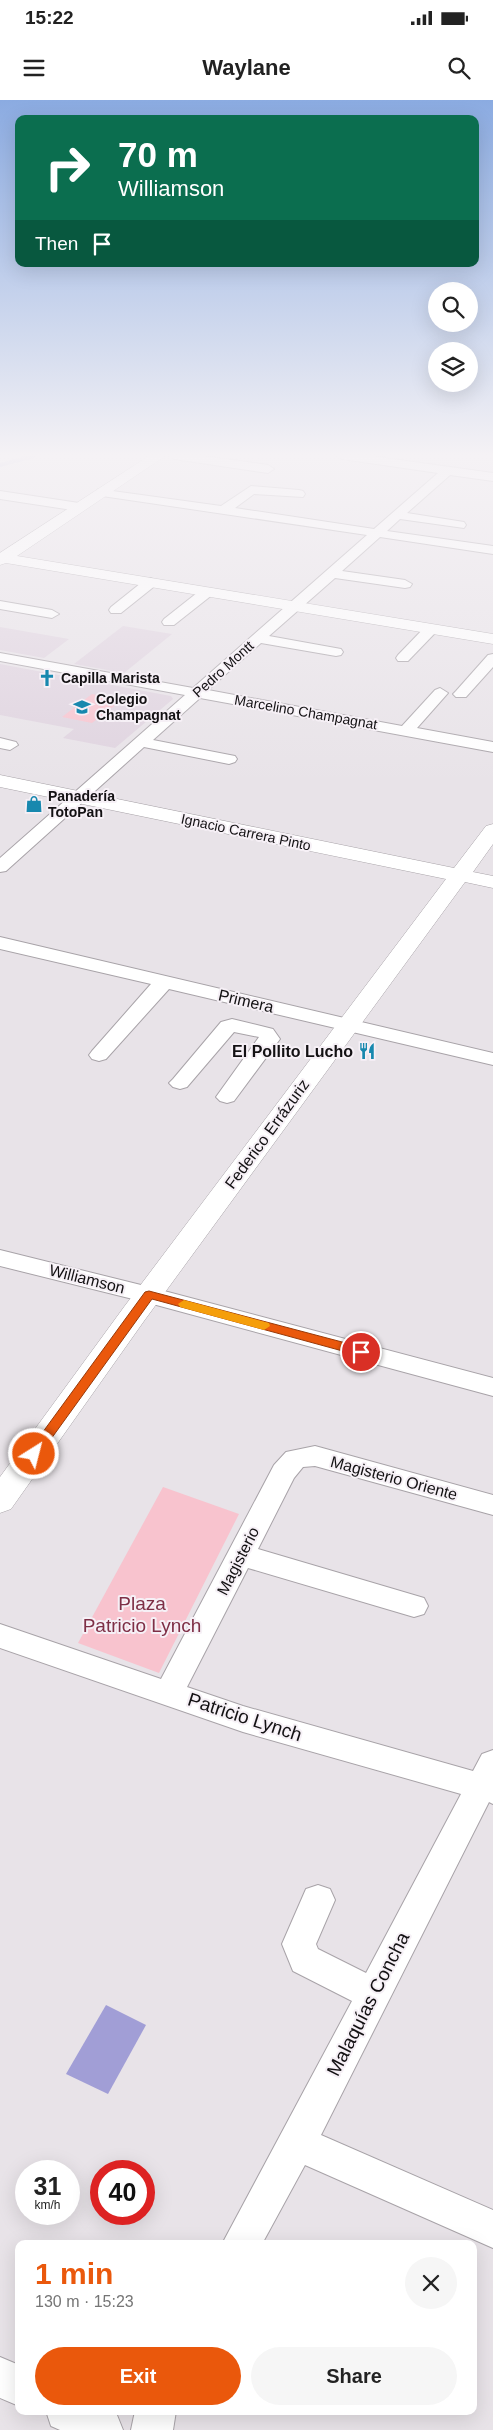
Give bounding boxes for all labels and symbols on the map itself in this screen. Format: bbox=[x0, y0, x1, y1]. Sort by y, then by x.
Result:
street label: Pedro Montt bbox=[189, 637, 257, 700]
church icon: Capilla Marista bbox=[37, 668, 57, 688]
place label: Capilla Marista bbox=[61, 670, 160, 686]
place label: Colegio Champagnat bbox=[96, 691, 181, 723]
street label: Marcelino Champagnat bbox=[233, 692, 379, 732]
school or university icon: Colegio Champagnat bbox=[72, 697, 92, 717]
place label: Panadería TotoPan bbox=[48, 788, 115, 820]
shop icon: Panadería TotoPan bbox=[24, 794, 44, 814]
street label: Ignacio Carrera Pinto bbox=[180, 810, 313, 854]
street label: Primera bbox=[217, 986, 275, 1016]
restaurant icon: El Pollito Lucho bbox=[357, 1041, 377, 1061]
place label: El Pollito Lucho bbox=[232, 1043, 353, 1060]
street label: Federico Errázuriz bbox=[222, 1076, 312, 1192]
street label: Williamson bbox=[47, 1261, 127, 1297]
pin bbox=[340, 1331, 382, 1373]
position arrow bbox=[7, 1427, 59, 1479]
street label: Magisterio Oriente bbox=[329, 1453, 459, 1503]
street label: Magisterio bbox=[214, 1524, 262, 1598]
park label: Plaza Patricio Lynch bbox=[83, 1593, 201, 1636]
street label: Patricio Lynch bbox=[185, 1689, 305, 1745]
street label: Malaquías Concha bbox=[323, 1928, 414, 2079]
speed limit sign: 40 bbox=[90, 2160, 155, 2225]

